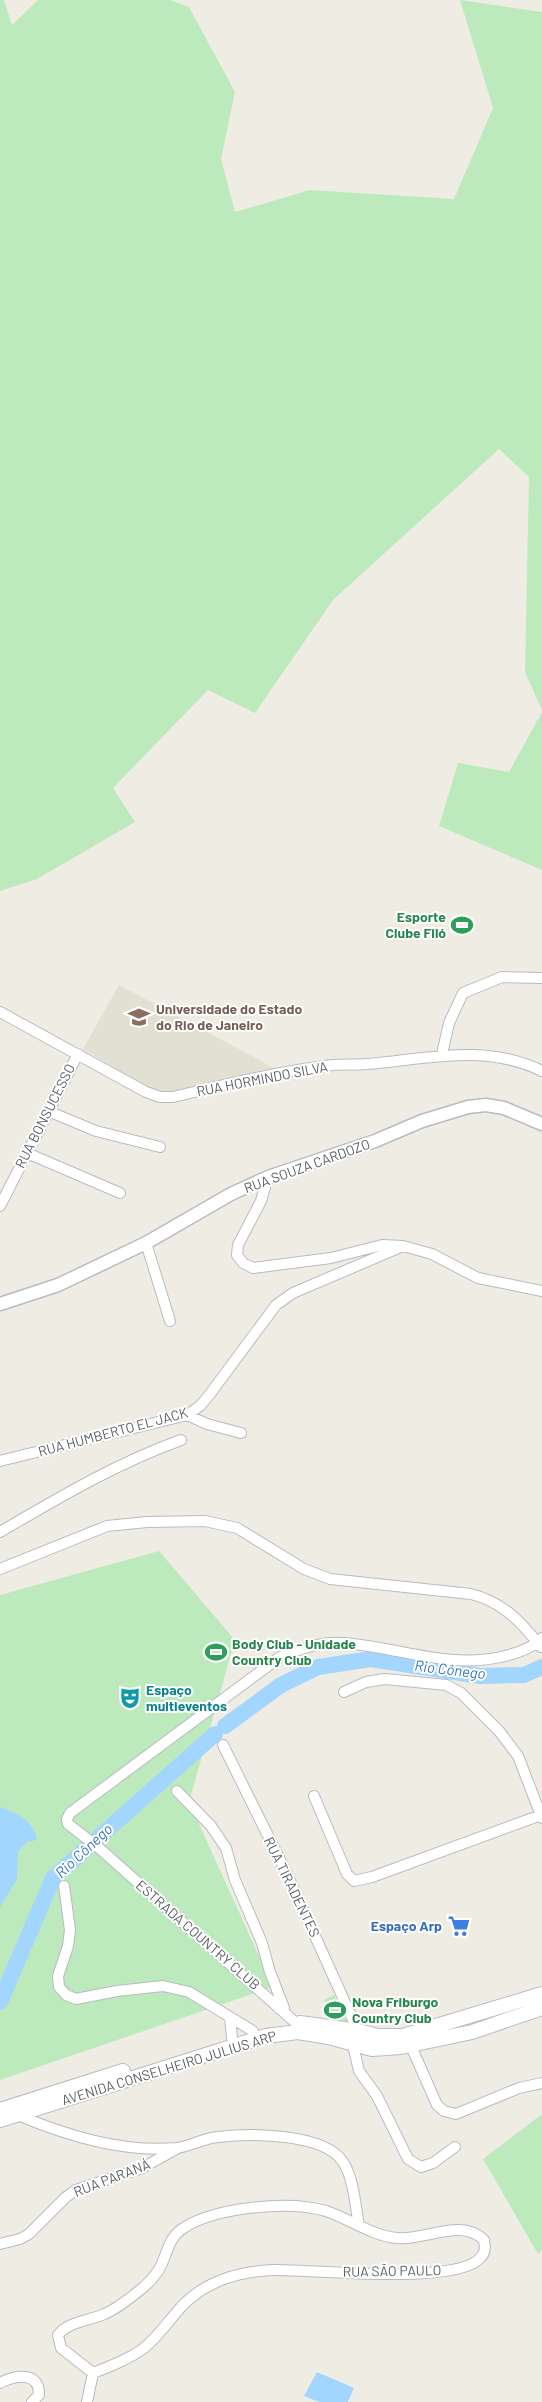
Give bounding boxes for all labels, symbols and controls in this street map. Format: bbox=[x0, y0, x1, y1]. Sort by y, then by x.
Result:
place label: Esporte Clube Filó bbox=[386, 908, 446, 941]
sports icon: Esporte Clube Filó bbox=[449, 912, 475, 938]
place label: Universidade do Estado do Rio de Janeiro bbox=[156, 1000, 302, 1033]
school or university icon: Universidade do Estado do Rio de Janeiro bbox=[126, 1004, 152, 1030]
street label: RUA HORMINDO SILVA bbox=[195, 1057, 329, 1100]
street label: RUA BONSUCESSO bbox=[11, 1061, 78, 1171]
street label: RUA SOUZA CARDOZO bbox=[241, 1135, 372, 1196]
street label: RUA HUMBERTO EL JACK bbox=[36, 1403, 190, 1460]
place label: Body Club - Unidade Country Club bbox=[232, 1635, 356, 1668]
sports icon: Body Club - Unidade Country Club bbox=[203, 1639, 229, 1665]
water label: Rio Cônego bbox=[414, 1656, 487, 1682]
place label: Espaço multieventos bbox=[146, 1681, 227, 1714]
theatre icon: Espaço multieventos bbox=[117, 1685, 143, 1711]
water label: Rio Cônego bbox=[51, 1819, 116, 1881]
street label: RUA TIRADENTES bbox=[261, 1834, 324, 1940]
street label: ESTRADA COUNTRY CLUB bbox=[133, 1876, 264, 1993]
supermarket icon: Espaço Arp bbox=[446, 1913, 472, 1939]
place label: Espaço Arp bbox=[371, 1917, 442, 1934]
place label: Nova Friburgo Country Club bbox=[352, 1993, 439, 2026]
sports icon: Nova Friburgo Country Club bbox=[322, 1997, 348, 2023]
street label: AVENIDA CONSELHEIRO JULIUS ARP bbox=[59, 2027, 278, 2108]
street label: RUA PARANÁ bbox=[71, 2155, 153, 2200]
street label: RUA SÃO PAULO bbox=[342, 2261, 442, 2280]

